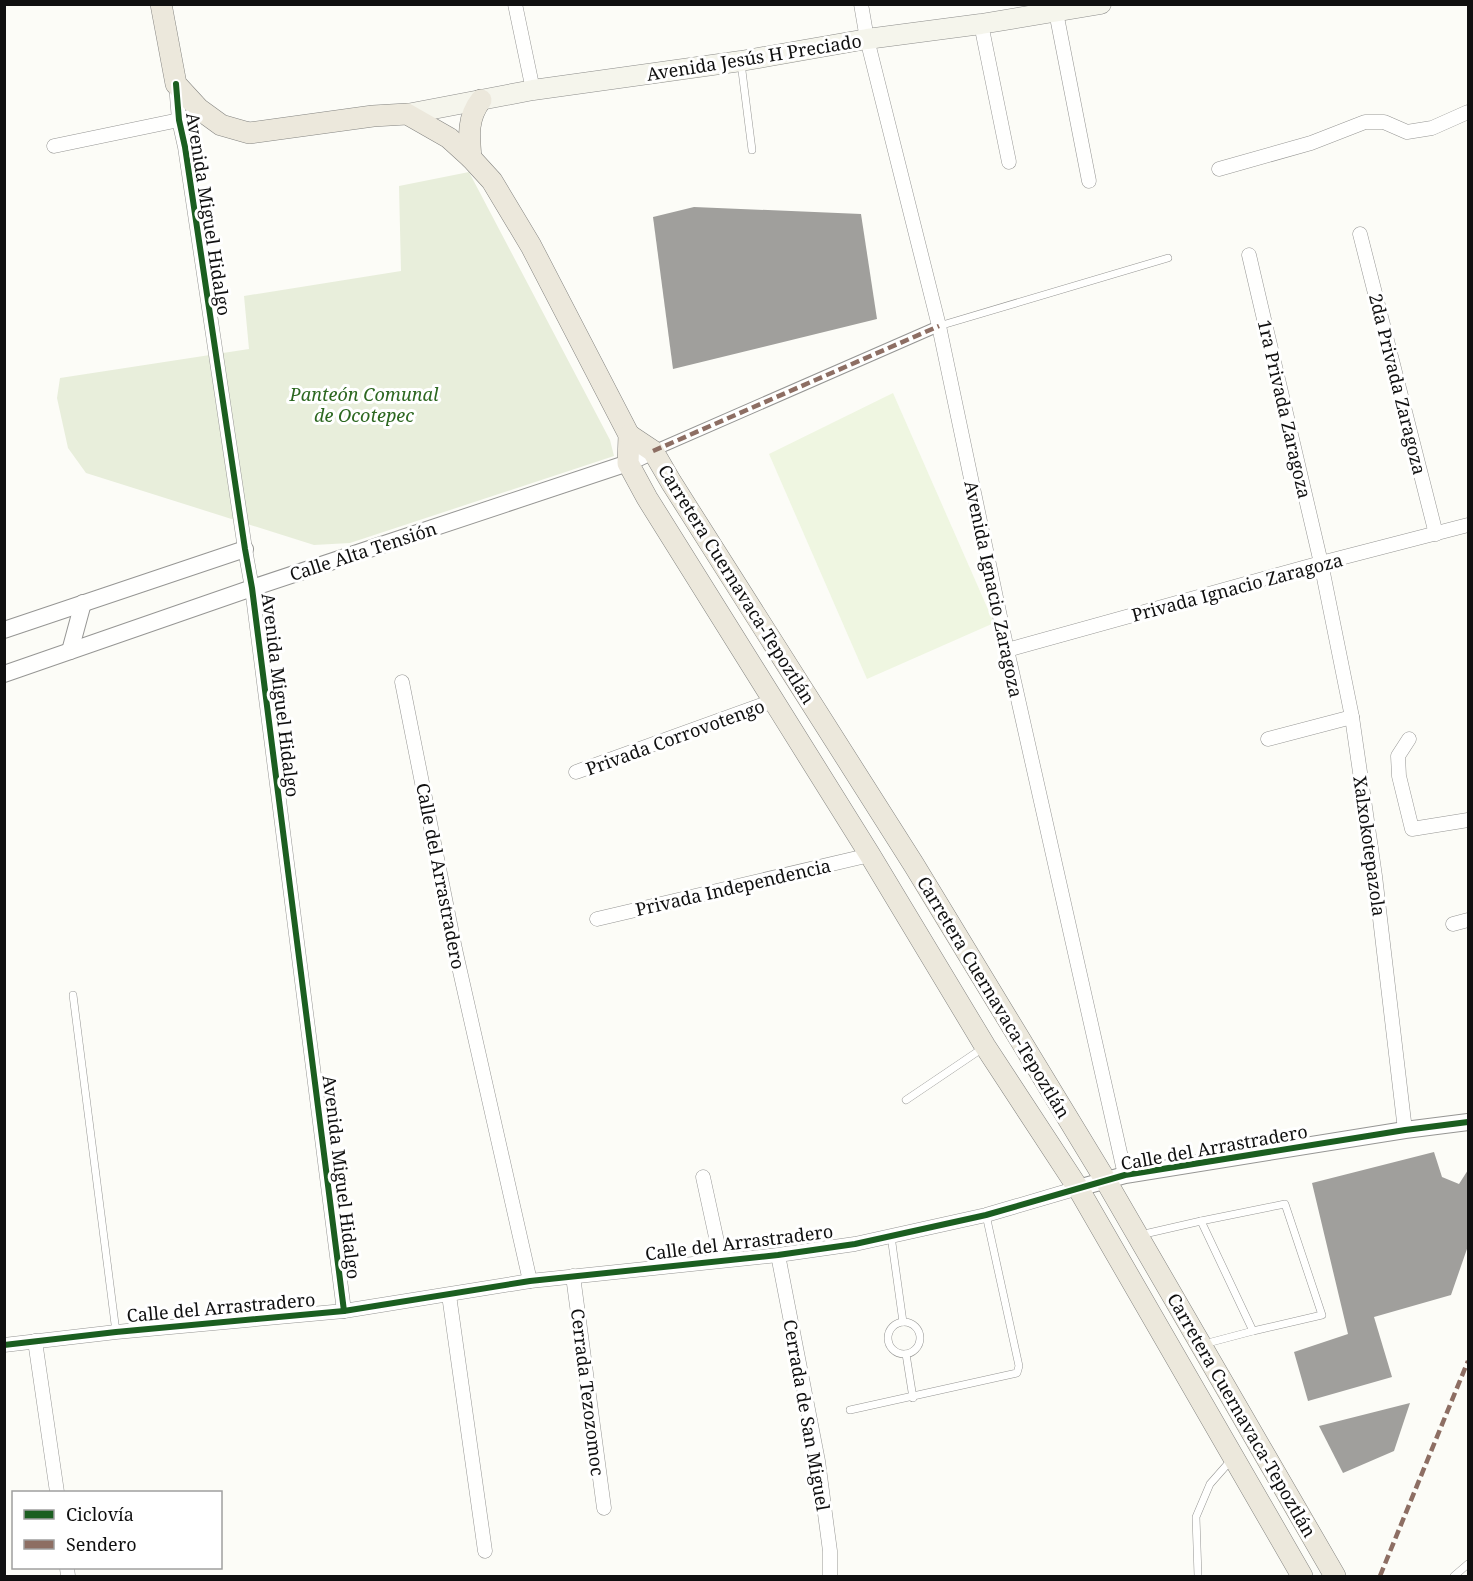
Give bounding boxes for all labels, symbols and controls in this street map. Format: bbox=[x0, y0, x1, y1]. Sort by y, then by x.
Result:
street label: Avenida Jesús H Preciado bbox=[645, 28, 863, 86]
street label: Avenida Miguel Hidalgo bbox=[181, 111, 237, 317]
street label: 2da Privada Zaragoza bbox=[1364, 291, 1432, 477]
street label: 1ra Privada Zaragoza bbox=[1253, 317, 1317, 501]
park label: Panteón Comunal de Ocotepec bbox=[289, 382, 439, 427]
street label: Carretera Cuernavaca-Tepoztlán bbox=[653, 460, 821, 709]
street label: Avenida Ignacio Zaragoza bbox=[959, 478, 1029, 700]
street label: Calle Alta Tensión bbox=[286, 516, 440, 586]
street label: Privada Ignacio Zaragoza bbox=[1129, 547, 1345, 627]
street label: Avenida Miguel Hidalgo bbox=[257, 592, 305, 798]
street label: Privada Corrovotengo bbox=[582, 693, 768, 781]
street label: Xalxokotepazola bbox=[1348, 774, 1392, 918]
street label: Calle del Arrastradero bbox=[411, 781, 471, 971]
street label: Privada Independencia bbox=[633, 853, 833, 921]
street label: Carretera Cuernavaca-Tepoztlán bbox=[912, 872, 1076, 1123]
street label: Avenida Miguel Hidalgo bbox=[318, 1074, 366, 1280]
street label: Calle del Arrastradero bbox=[1119, 1119, 1309, 1175]
street label: Calle del Arrastradero bbox=[644, 1219, 834, 1265]
street label: Calle del Arrastradero bbox=[126, 1287, 316, 1327]
street label: Carretera Cuernavaca-Tepoztlán bbox=[1162, 1289, 1322, 1542]
street label: Cerrada Tezozomoc bbox=[566, 1307, 610, 1477]
street label: Cerrada de San Miguel bbox=[778, 1317, 836, 1513]
legend bbox=[12, 1491, 222, 1569]
text: Ciclovía bbox=[66, 1502, 134, 1526]
text: Sendero bbox=[66, 1532, 137, 1556]

